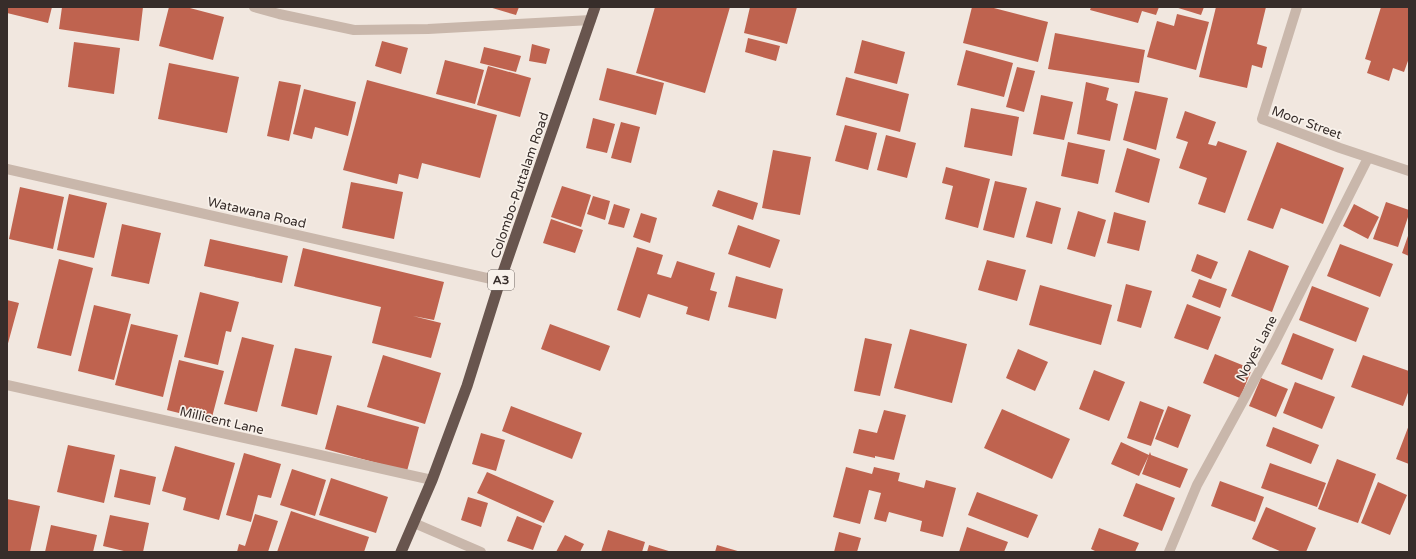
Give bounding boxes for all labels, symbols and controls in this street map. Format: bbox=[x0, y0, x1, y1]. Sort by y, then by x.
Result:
street label: Moor Street bbox=[1269, 103, 1344, 143]
street label: Colombo-Puttalam Road bbox=[487, 110, 553, 261]
street label: Watawana Road bbox=[206, 194, 308, 232]
road number: A3 bbox=[488, 270, 514, 290]
street label: Noyes Lane bbox=[1233, 313, 1281, 384]
street label: Millicent Lane bbox=[178, 404, 265, 438]

